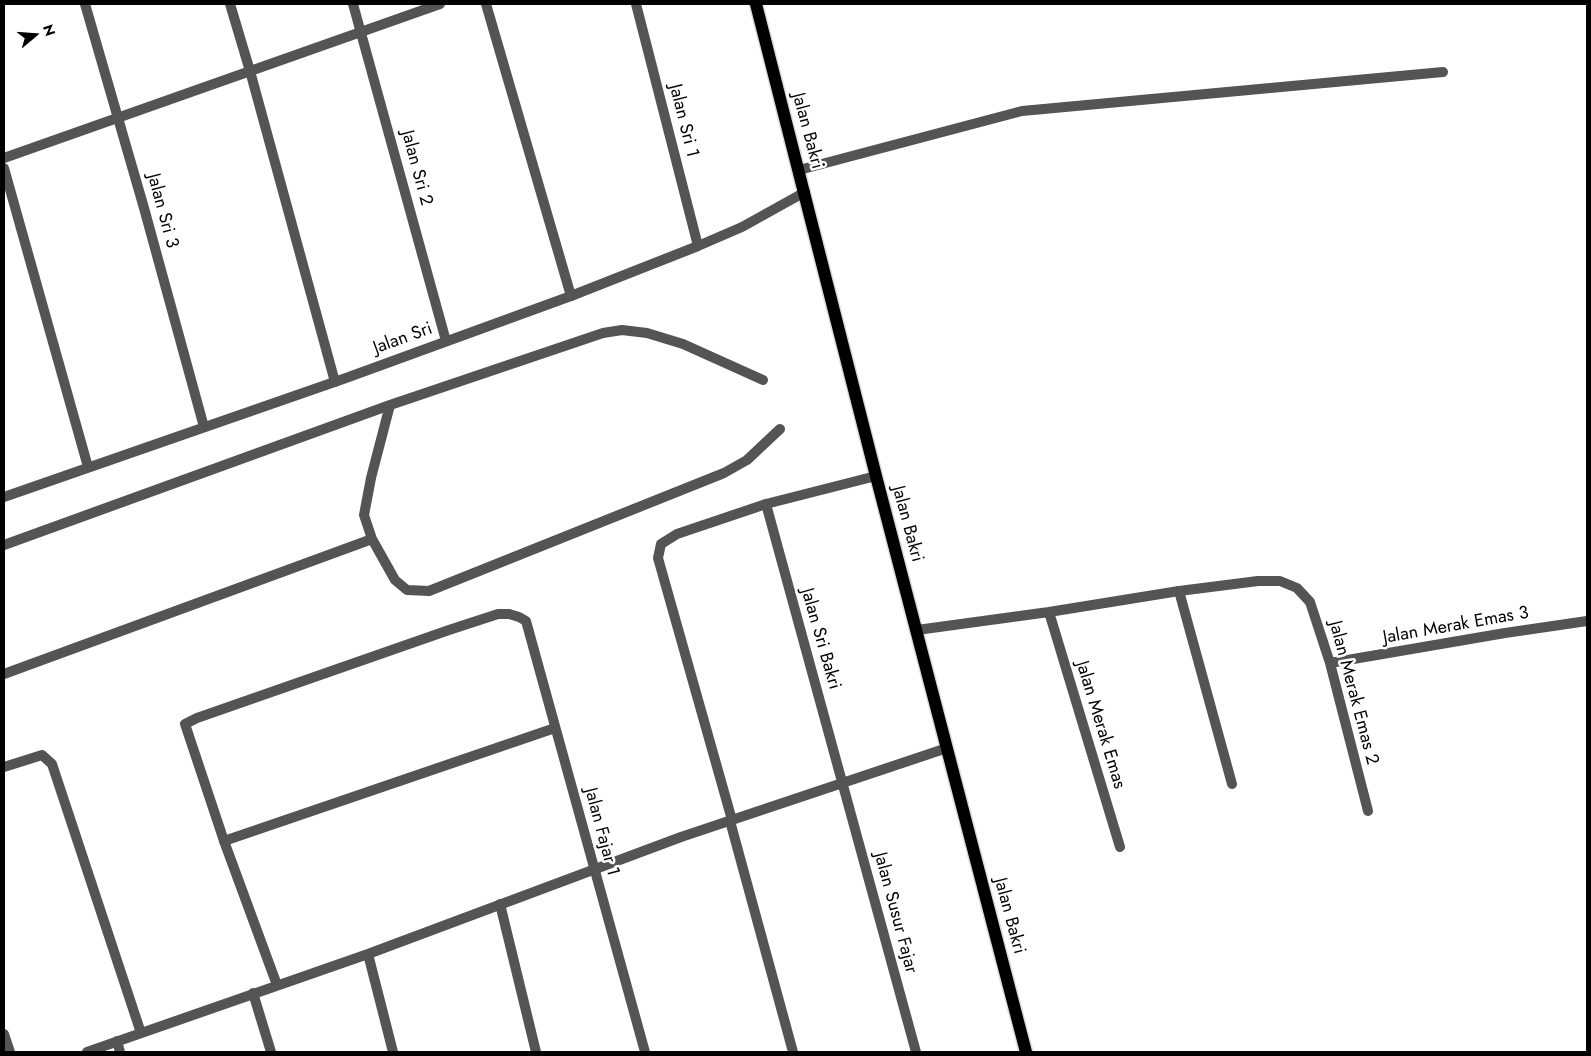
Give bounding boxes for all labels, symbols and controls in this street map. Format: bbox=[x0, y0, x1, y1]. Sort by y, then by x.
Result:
north arrow bbox=[10, 10, 60, 60]
text: N bbox=[38, 22, 60, 39]
street label: Jalan Sri 1 bbox=[663, 82, 703, 160]
street label: Jalan Bakri bbox=[786, 90, 828, 172]
street label: Jalan Sri 2 bbox=[396, 128, 436, 208]
street label: Jalan Sri 3 bbox=[142, 171, 182, 251]
street label: Jalan Sri bbox=[370, 318, 436, 360]
street label: Jalan Bakri bbox=[886, 483, 928, 565]
street label: Jalan Sri Bakri bbox=[795, 586, 845, 692]
street label: Jalan Merak Emas 3 bbox=[1381, 603, 1531, 649]
street label: Jalan Merak Emas 2 bbox=[1323, 619, 1383, 767]
street label: Jalan Merak Emas bbox=[1070, 658, 1130, 792]
street label: Jalan Fajar 1 bbox=[579, 785, 623, 879]
street label: Jalan Susur Fajar bbox=[868, 850, 922, 976]
street label: Jalan Bakri bbox=[988, 875, 1030, 957]

